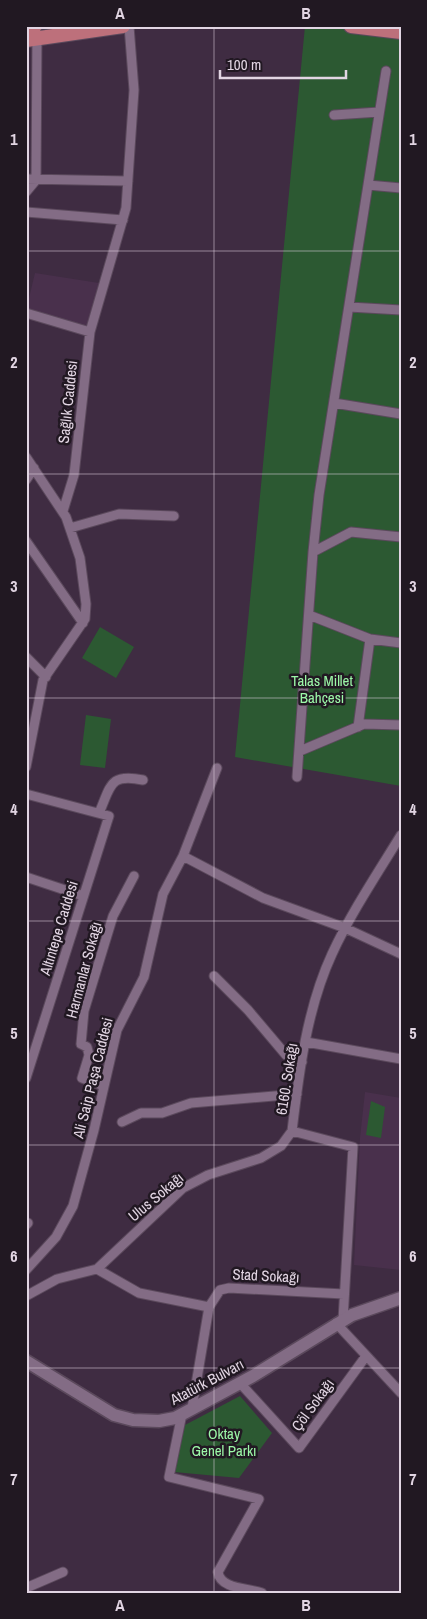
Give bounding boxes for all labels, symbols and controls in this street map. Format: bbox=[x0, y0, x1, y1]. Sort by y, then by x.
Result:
text: A bbox=[115, 2, 125, 24]
text: B bbox=[301, 2, 311, 24]
scale bar bbox=[220, 48, 346, 80]
text: 100 m bbox=[227, 54, 261, 75]
text: 1 bbox=[10, 128, 18, 150]
text: 1 bbox=[409, 128, 417, 150]
text: 2 bbox=[10, 351, 18, 373]
text: 2 bbox=[409, 351, 417, 373]
street label: Sağlık Caddesi bbox=[53, 359, 82, 445]
text: 3 bbox=[10, 575, 18, 597]
text: 3 bbox=[409, 575, 417, 597]
park label: Talas Millet Bahçesi bbox=[291, 670, 353, 708]
text: 4 bbox=[10, 798, 18, 820]
text: 4 bbox=[409, 798, 417, 820]
street label: Altıntepe Caddesi bbox=[34, 878, 83, 979]
street label: Harmanlar Sokağı bbox=[61, 919, 106, 1020]
street label: Ali Saip Paşa Caddesi bbox=[67, 1015, 118, 1141]
text: 5 bbox=[10, 1022, 18, 1044]
text: 5 bbox=[409, 1022, 417, 1044]
street label: 6160. Sokağı bbox=[270, 1041, 303, 1116]
street label: Ulus Sokağı bbox=[124, 1167, 188, 1226]
text: 6 bbox=[10, 1245, 18, 1267]
text: 6 bbox=[409, 1245, 417, 1267]
street label: Stad Sokağı bbox=[232, 1263, 300, 1288]
street label: Atatürk Bulvarı bbox=[165, 1353, 247, 1410]
street label: Çöl Sokağı bbox=[286, 1374, 339, 1435]
park label: Oktay Genel Parkı bbox=[192, 1423, 256, 1461]
text: 7 bbox=[10, 1468, 18, 1490]
text: 7 bbox=[409, 1468, 417, 1490]
text: A bbox=[115, 1594, 125, 1616]
text: B bbox=[301, 1594, 311, 1616]

